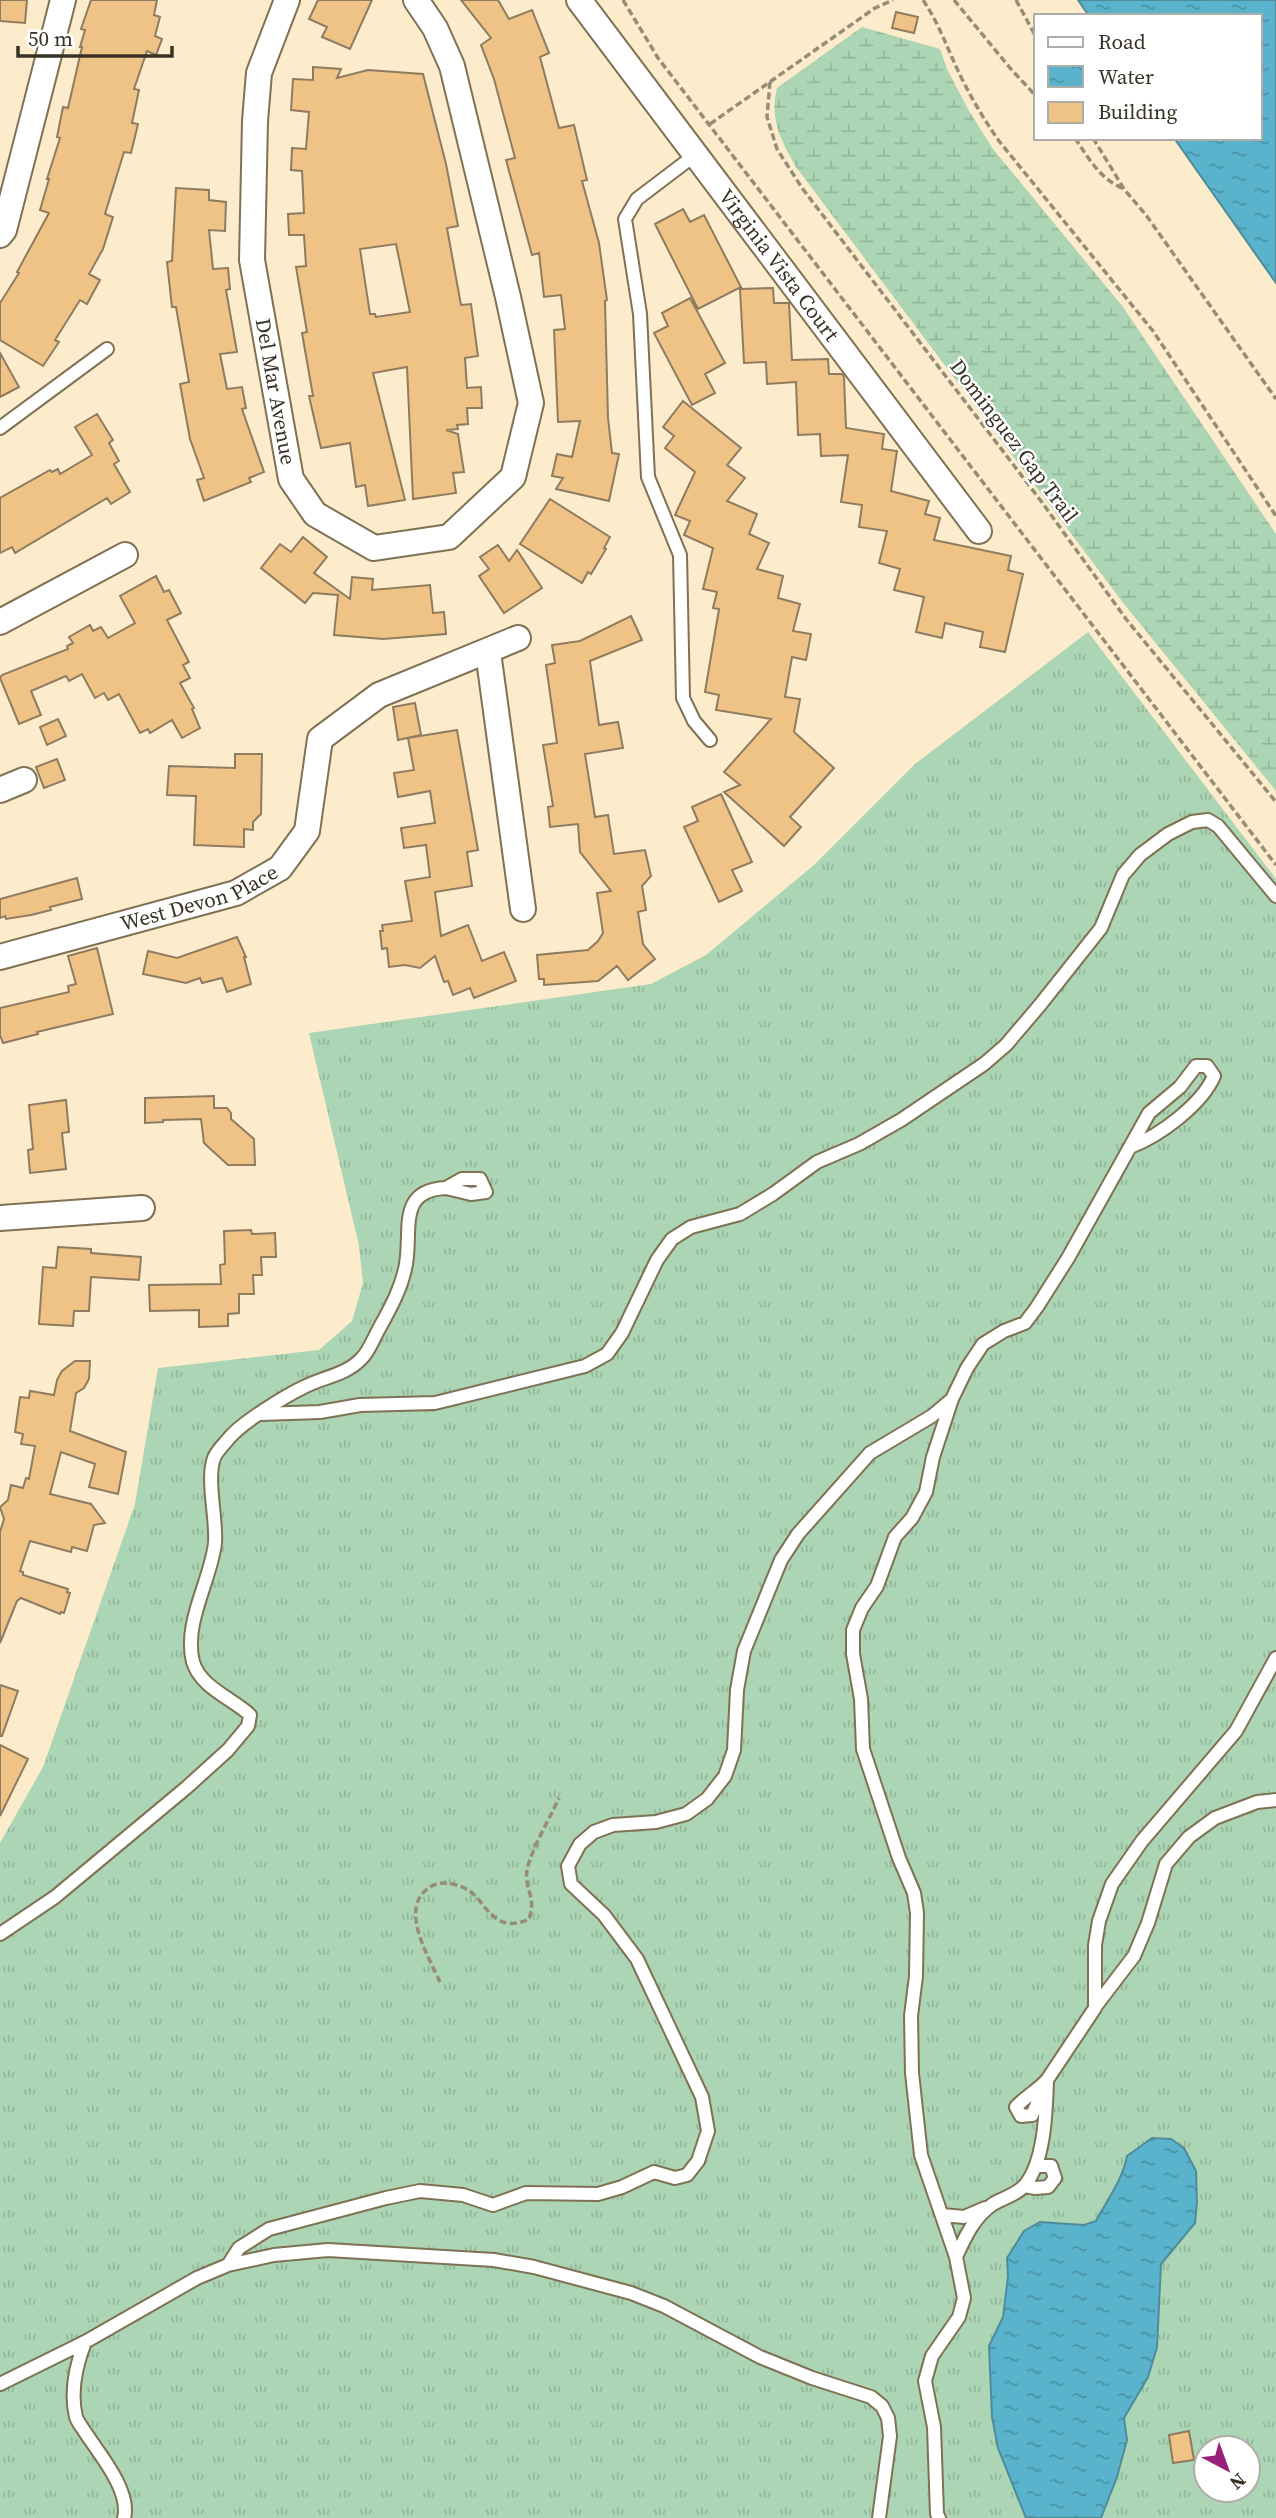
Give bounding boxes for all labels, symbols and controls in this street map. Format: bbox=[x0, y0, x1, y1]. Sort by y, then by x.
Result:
scale bar bbox=[18, 14, 172, 58]
legend bbox=[1034, 14, 1262, 140]
text: 50 m bbox=[28, 24, 73, 53]
text: Road bbox=[1098, 27, 1146, 56]
text: Water bbox=[1098, 62, 1154, 91]
text: Building bbox=[1098, 97, 1177, 126]
street label: Virginia Vista Court bbox=[712, 183, 846, 347]
street label: Del Mar Avenue bbox=[249, 316, 303, 467]
street label: Dominguez Gap Trail bbox=[943, 353, 1085, 528]
street label: West Devon Place bbox=[117, 857, 283, 938]
north arrow bbox=[1192, 2434, 1262, 2504]
text: N bbox=[1224, 2467, 1252, 2496]

